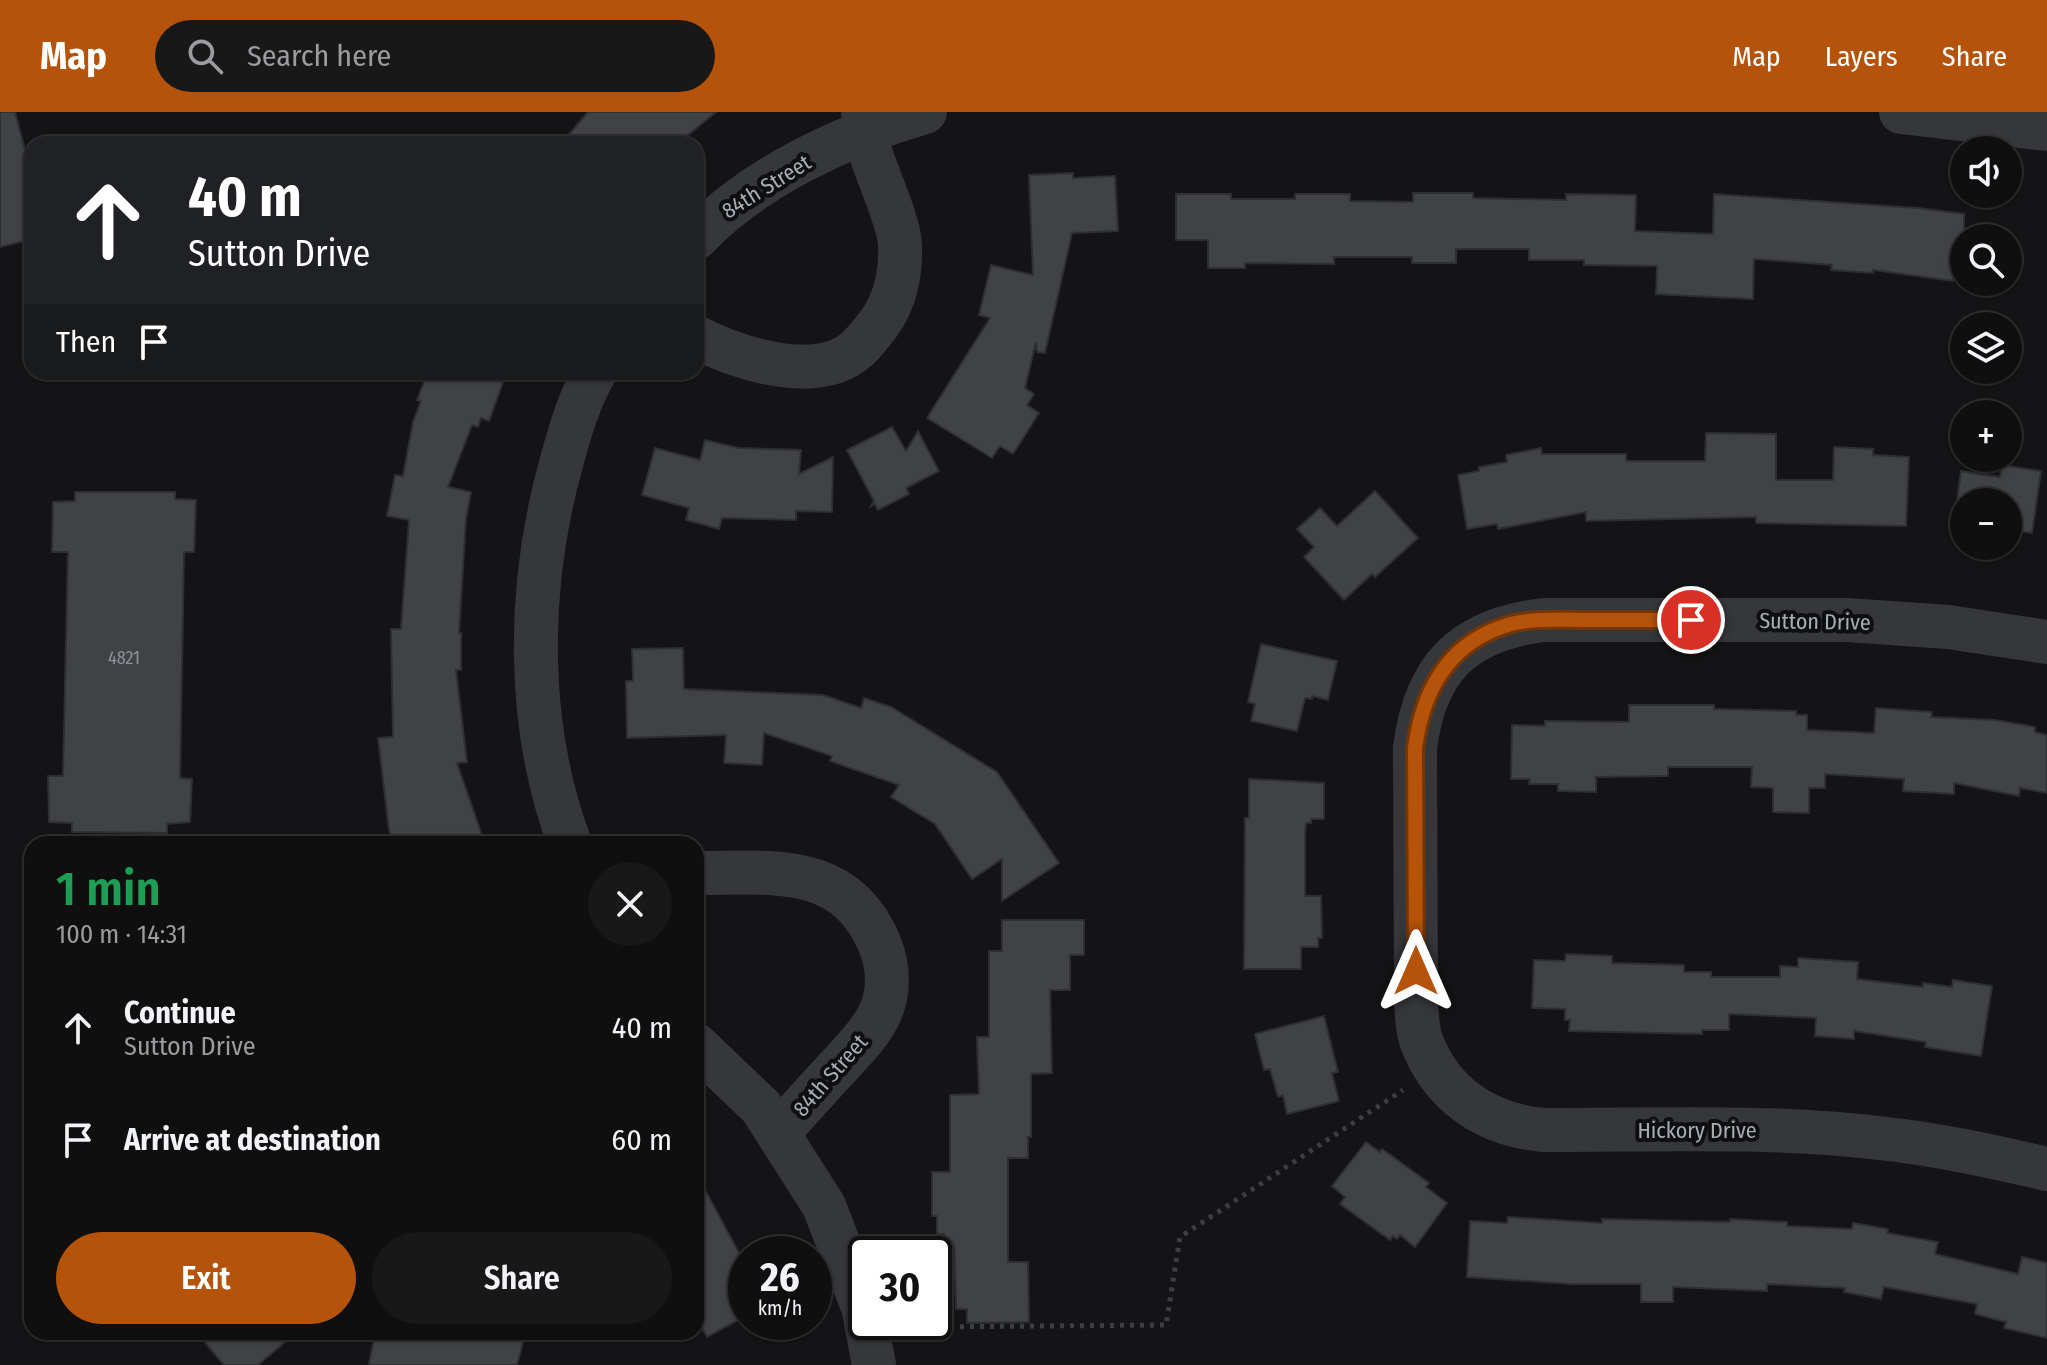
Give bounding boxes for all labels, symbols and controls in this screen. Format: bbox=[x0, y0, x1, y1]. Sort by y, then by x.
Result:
search box bbox=[155, 20, 715, 92]
text: Map bbox=[40, 33, 107, 79]
icon: search bbox=[183, 34, 227, 78]
text: Search here bbox=[247, 38, 391, 74]
text: Map bbox=[1732, 40, 1781, 73]
text: Layers bbox=[1825, 40, 1898, 73]
text: Share bbox=[1942, 40, 2007, 73]
map controls bbox=[1950, 136, 2022, 560]
button: sound bbox=[1950, 136, 2022, 208]
street label: 84th Street bbox=[717, 148, 816, 224]
text: 40 m bbox=[188, 164, 302, 231]
icon: ahead bbox=[56, 168, 160, 272]
button: search bbox=[1950, 224, 2022, 296]
text: Sutton Drive bbox=[188, 232, 370, 276]
button: layers bbox=[1950, 312, 2022, 384]
icon: arrive bbox=[132, 320, 176, 364]
text: Then bbox=[56, 324, 116, 360]
button: + bbox=[1950, 400, 2022, 472]
button: − bbox=[1950, 488, 2022, 560]
pin bbox=[1657, 586, 1725, 654]
icon: arrive bbox=[1669, 598, 1713, 642]
street label: Sutton Drive bbox=[1759, 607, 1871, 636]
house number: 4821 bbox=[108, 647, 140, 669]
text: 1 min bbox=[56, 860, 161, 918]
button: close bbox=[588, 862, 672, 946]
text: 100 m · 14:31 bbox=[56, 919, 187, 950]
position arrow bbox=[1374, 929, 1458, 1013]
text: Continue bbox=[124, 995, 236, 1031]
icon: ahead bbox=[56, 1006, 100, 1050]
text: 40 m bbox=[612, 1010, 672, 1046]
street label: 84th Street bbox=[787, 1028, 874, 1122]
text: Sutton Drive bbox=[124, 1031, 256, 1062]
street label: Hickory Drive bbox=[1637, 1117, 1757, 1144]
icon: arrive bbox=[56, 1118, 100, 1162]
text: Arrive at destination bbox=[124, 1122, 381, 1158]
text: 60 m bbox=[611, 1122, 672, 1158]
button: Exit bbox=[56, 1232, 356, 1324]
button: Share bbox=[372, 1232, 672, 1324]
speed limit sign: 30 bbox=[848, 1236, 952, 1340]
text: 26 bbox=[760, 1254, 800, 1302]
text: km/h bbox=[758, 1296, 802, 1320]

